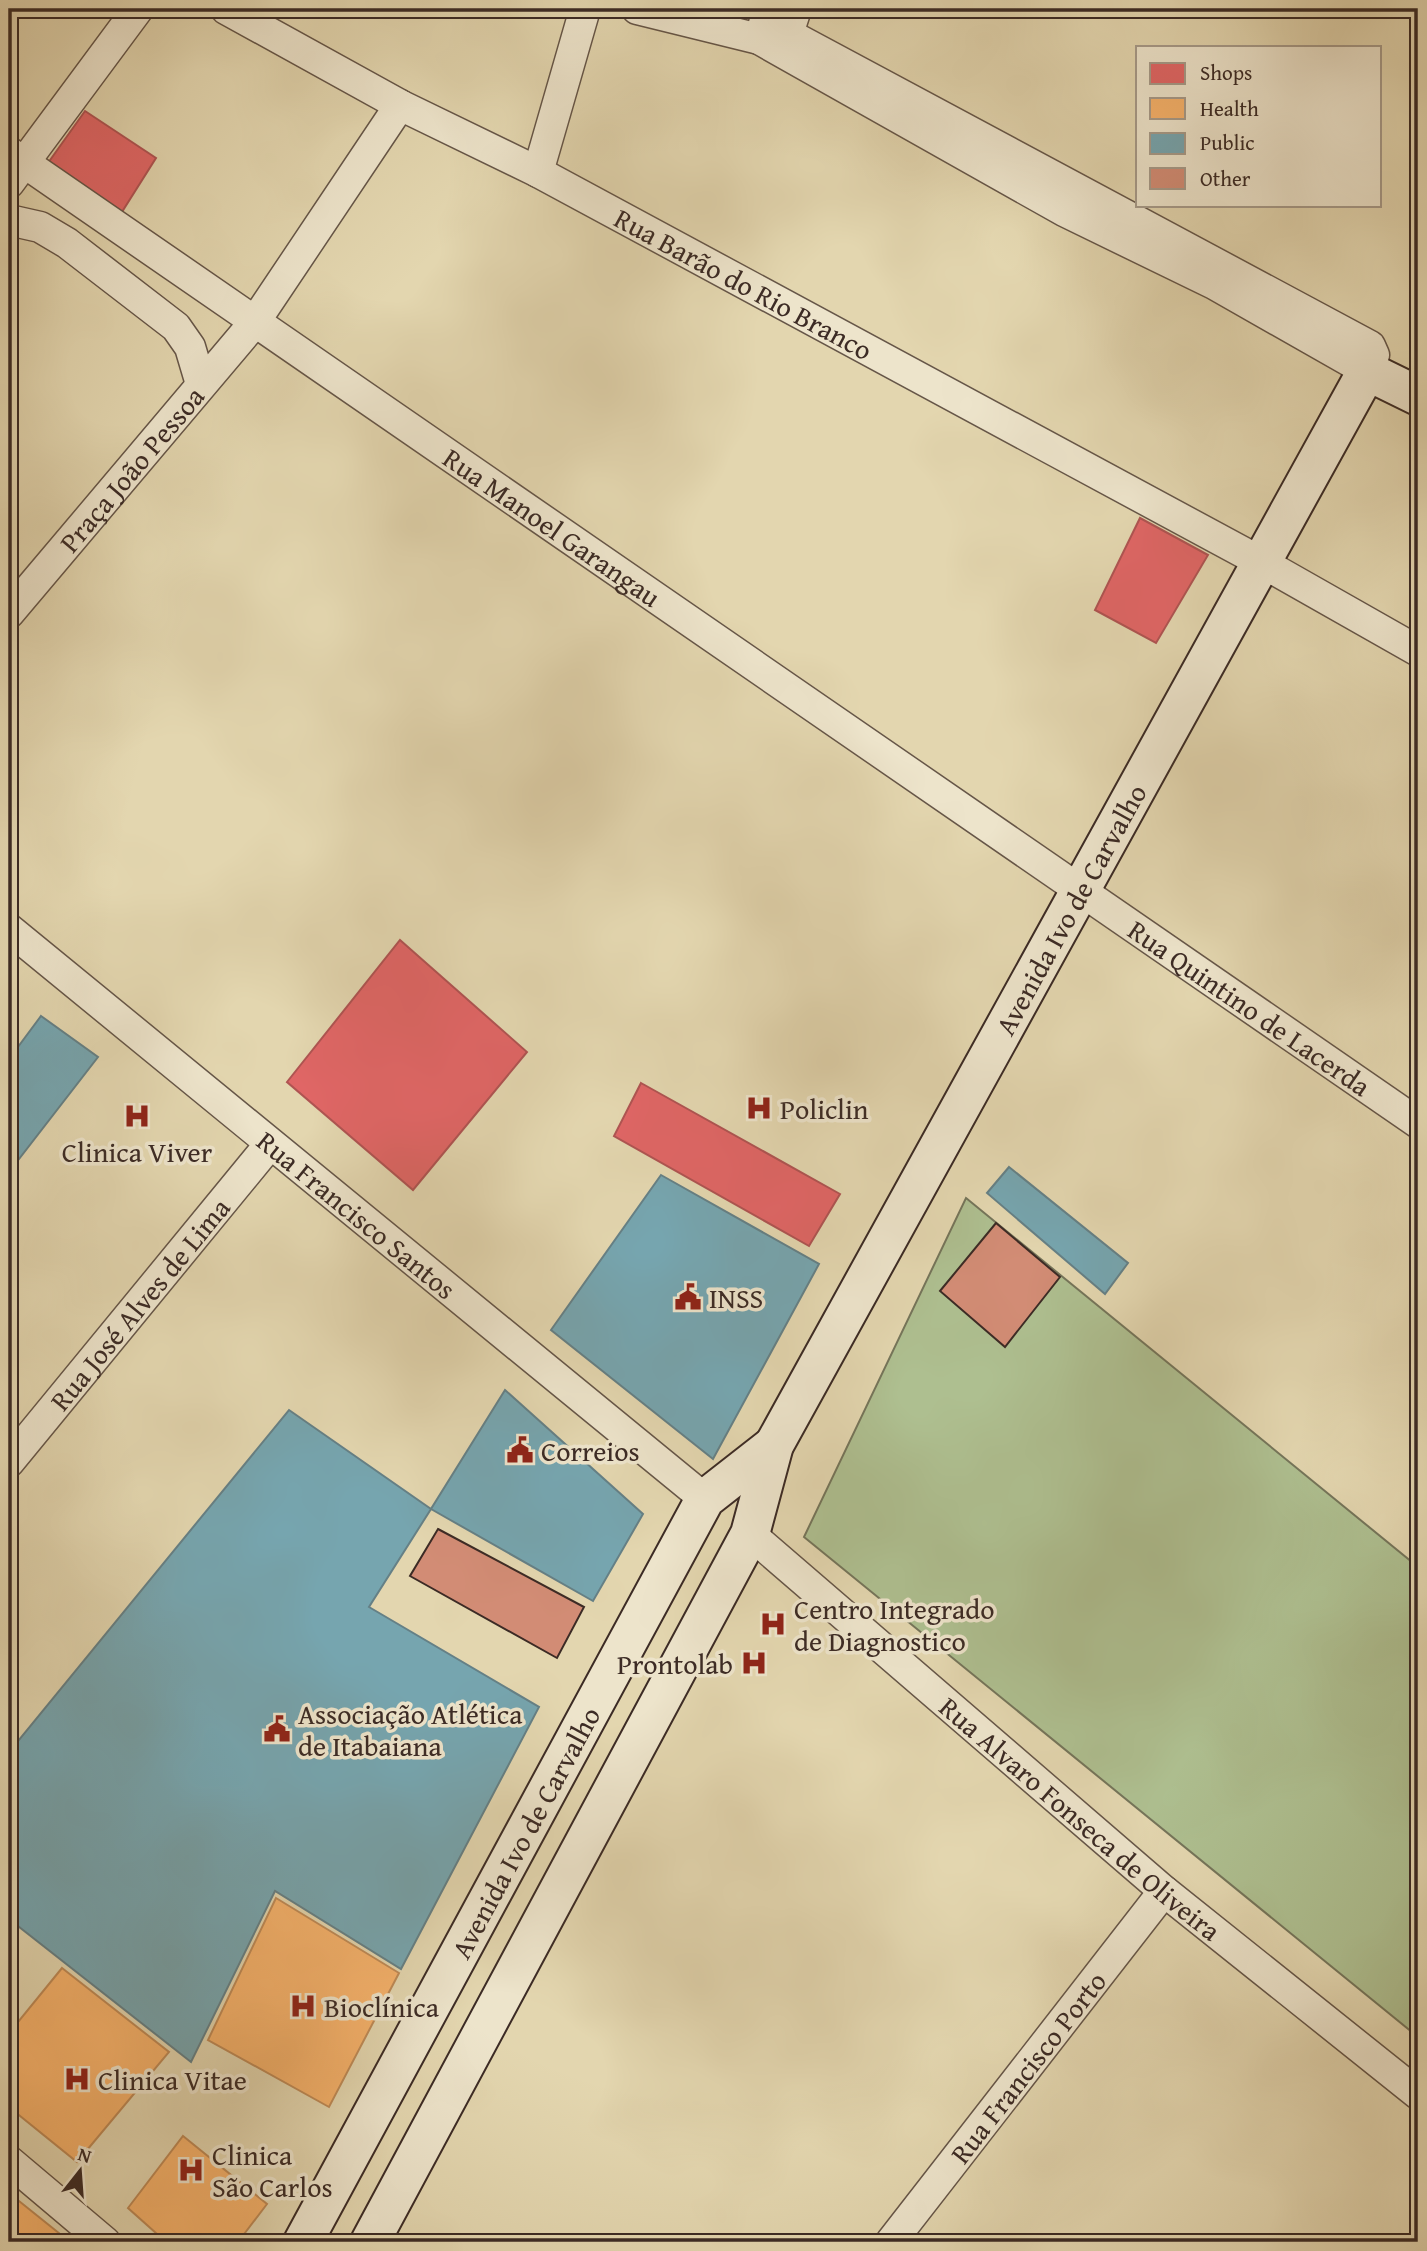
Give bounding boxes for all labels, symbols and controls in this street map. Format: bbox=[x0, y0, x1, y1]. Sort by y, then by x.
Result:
legend bbox=[1136, 46, 1382, 206]
text: Shops bbox=[1200, 57, 1252, 88]
text: Health bbox=[1200, 93, 1259, 124]
text: Public bbox=[1200, 127, 1255, 158]
text: Other bbox=[1200, 163, 1251, 194]
street label: Rua Barão do Rio Branco bbox=[607, 197, 880, 369]
street label: Praça João Pessoa bbox=[49, 376, 214, 561]
street label: Rua Manoel Garangau bbox=[435, 437, 670, 616]
street label: Avenida Ivo de Carvalho bbox=[984, 776, 1156, 1042]
street label: Rua Quintino de Lacerda bbox=[1120, 909, 1380, 1106]
place label: Policlin bbox=[780, 1088, 869, 1129]
hospital icon: Policlin bbox=[744, 1093, 774, 1123]
hospital icon: Clinica Viver bbox=[122, 1101, 152, 1131]
street label: Rua Francisco Santos bbox=[249, 1120, 466, 1308]
place label: Clinica Viver bbox=[62, 1131, 213, 1172]
street label: Rua José Alves de Lima bbox=[39, 1188, 239, 1419]
place label: INSS bbox=[709, 1277, 763, 1318]
public building icon: INSS bbox=[673, 1282, 703, 1312]
place label: Correios bbox=[541, 1430, 640, 1471]
public building icon: Correios bbox=[505, 1435, 535, 1465]
place label: Centro Integrado de Diagnostico bbox=[794, 1588, 995, 1661]
hospital icon: Centro Integrado de Diagnostico bbox=[758, 1609, 788, 1639]
place label: Prontolab bbox=[617, 1643, 733, 1684]
hospital icon: Prontolab bbox=[739, 1648, 769, 1678]
street label: Rua Alvaro Fonseca de Oliveira bbox=[931, 1686, 1231, 1950]
place label: Associação Atlética de Itabaiana bbox=[298, 1693, 523, 1766]
street label: Avenida Ivo de Carvalho bbox=[440, 1699, 610, 1966]
public building icon: Associação Atlética de Itabaiana bbox=[262, 1714, 292, 1744]
street label: Rua Francisco Porto bbox=[939, 1962, 1115, 2172]
place label: Bioclínica bbox=[324, 1986, 440, 2027]
hospital icon: Bioclínica bbox=[288, 1991, 318, 2021]
place label: Clinica Vitae bbox=[98, 2059, 247, 2100]
hospital icon: Clinica Vitae bbox=[62, 2064, 92, 2094]
place label: Clinica São Carlos bbox=[212, 2134, 333, 2207]
north arrow bbox=[46, 2136, 116, 2206]
text: N bbox=[75, 2139, 95, 2170]
hospital icon: Clinica São Carlos bbox=[176, 2155, 206, 2185]

